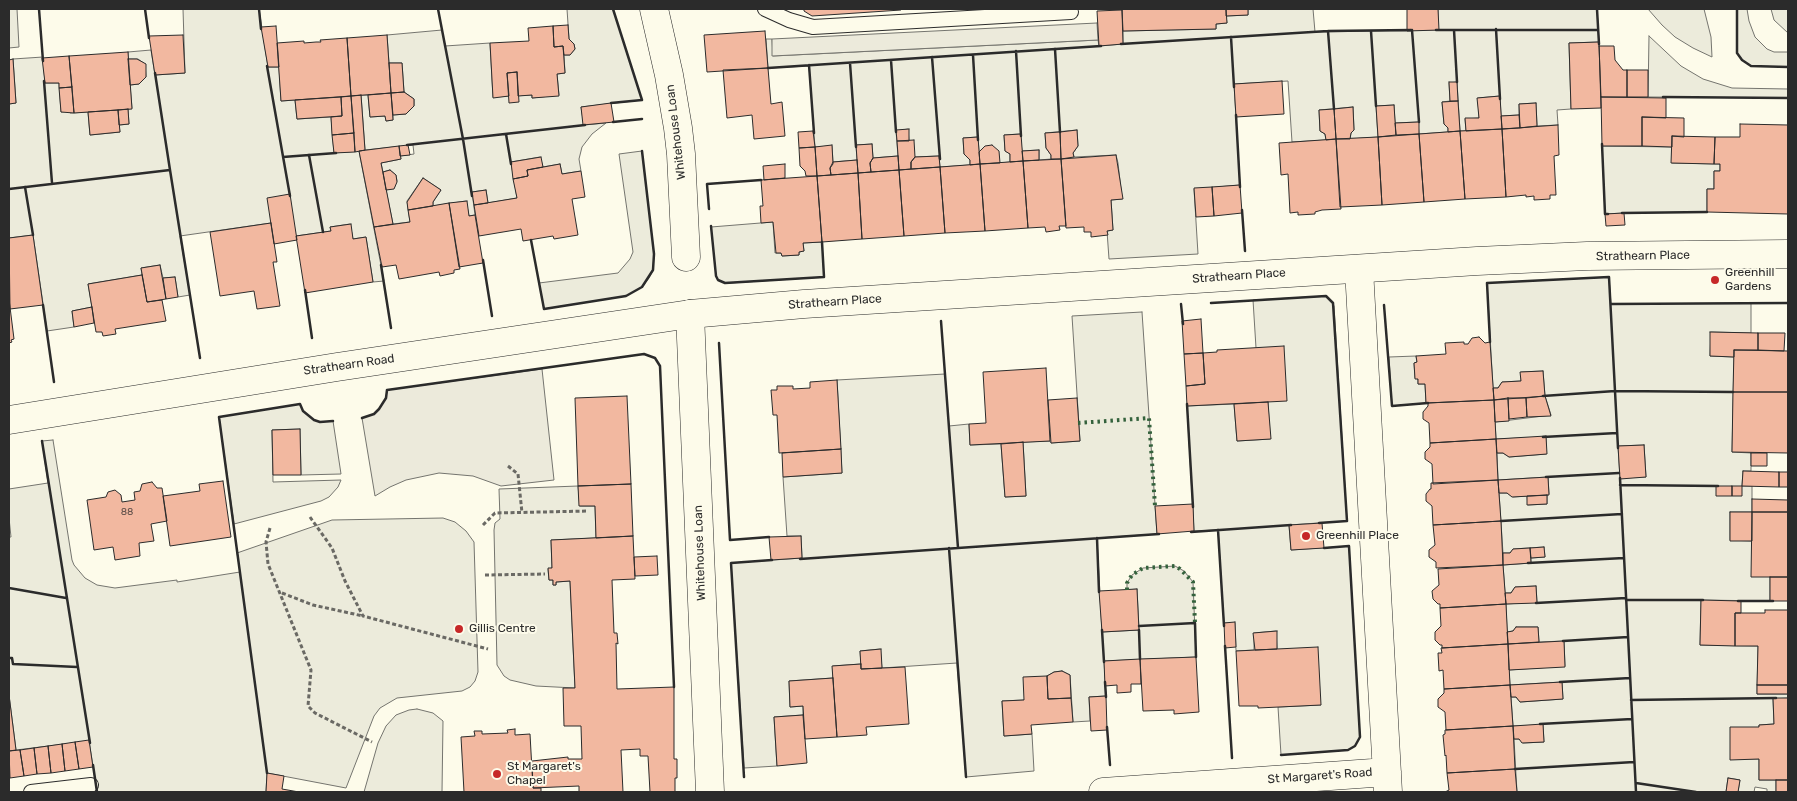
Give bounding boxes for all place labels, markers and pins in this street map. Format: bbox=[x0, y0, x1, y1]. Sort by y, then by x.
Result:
place label: Greenhill Gardens bbox=[1725, 266, 1774, 294]
marker: Greenhill Gardens bbox=[1709, 274, 1721, 286]
place label: Greenhill Place bbox=[1316, 529, 1399, 543]
marker: Greenhill Place bbox=[1300, 530, 1312, 542]
place label: Gillis Centre bbox=[469, 622, 536, 636]
marker: Gillis Centre bbox=[453, 623, 465, 635]
place label: St Margaret's Chapel bbox=[507, 760, 581, 788]
marker: St Margaret's Chapel bbox=[491, 768, 503, 780]

